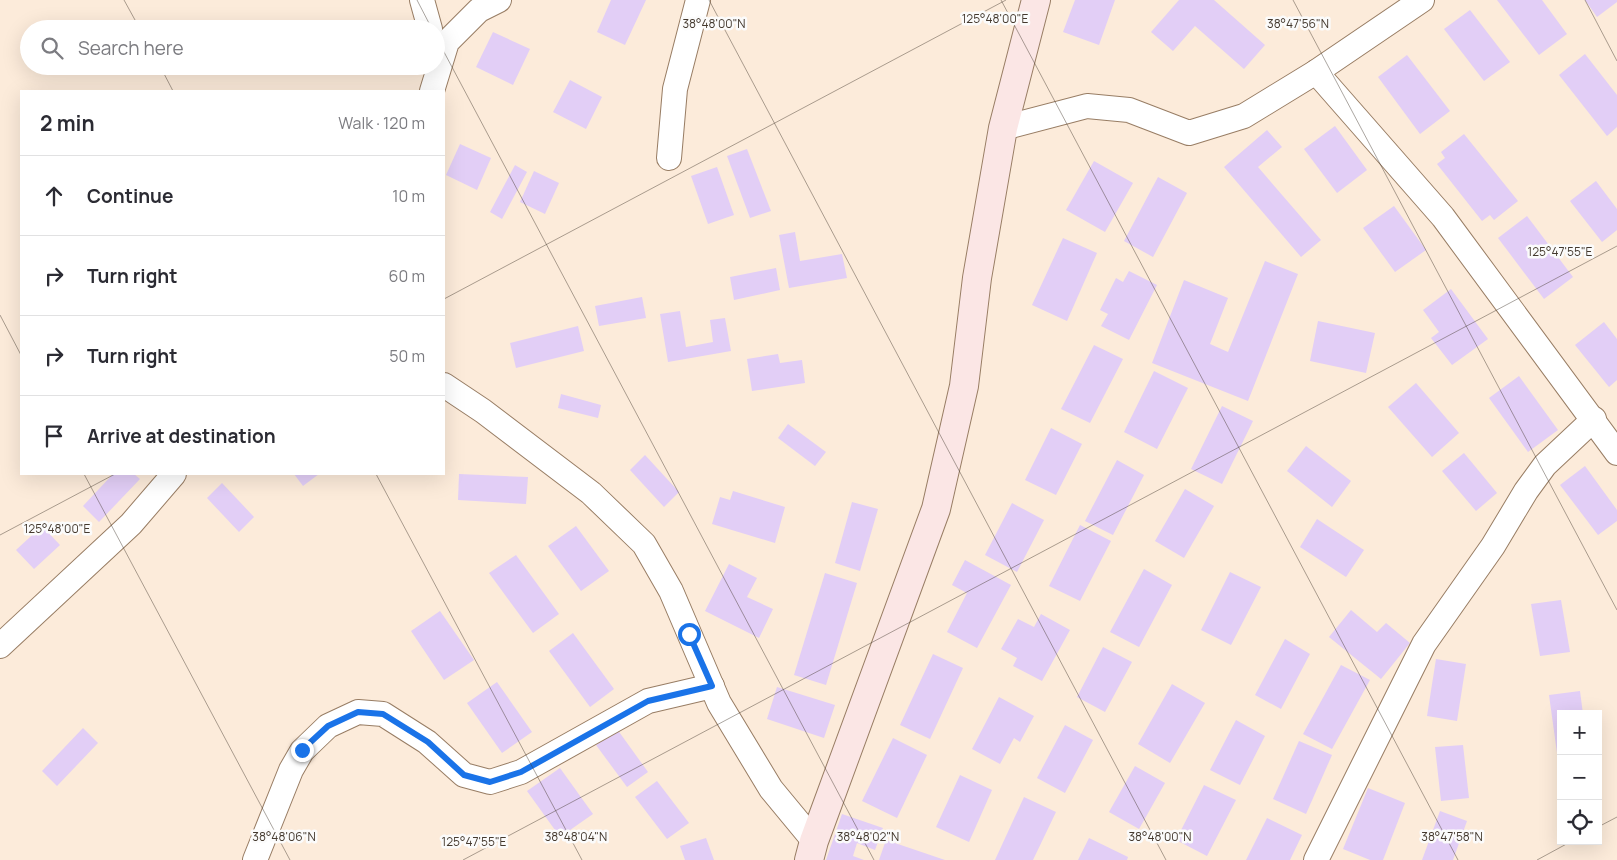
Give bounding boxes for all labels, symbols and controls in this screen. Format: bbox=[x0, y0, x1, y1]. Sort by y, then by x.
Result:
text: 125°48'00"E bbox=[962, 10, 1028, 27]
text: 38°48'00"N bbox=[682, 15, 746, 32]
text: 38°47'56"N bbox=[1267, 15, 1329, 32]
search box bbox=[20, 20, 445, 75]
icon: search bbox=[38, 34, 66, 62]
text: Search here bbox=[78, 35, 184, 61]
text: 2 min bbox=[40, 109, 95, 137]
text: Walk · 120 m bbox=[338, 112, 425, 134]
icon: ahead bbox=[40, 182, 68, 210]
text: Continue bbox=[87, 183, 173, 209]
text: 10 m bbox=[392, 185, 425, 207]
text: 125°47'55"E bbox=[1528, 243, 1593, 260]
icon: right bbox=[40, 262, 68, 290]
text: Turn right bbox=[87, 263, 177, 289]
text: 60 m bbox=[389, 265, 425, 287]
icon: right bbox=[40, 342, 68, 370]
text: Turn right bbox=[87, 343, 177, 369]
text: 50 m bbox=[389, 345, 425, 367]
icon: arrive bbox=[40, 422, 68, 450]
text: Arrive at destination bbox=[87, 423, 276, 449]
text: 125°48'00"E bbox=[24, 520, 90, 537]
route start bbox=[678, 623, 701, 646]
map controls bbox=[1557, 710, 1602, 845]
button: + bbox=[1557, 710, 1602, 755]
route end bbox=[291, 739, 314, 762]
button: − bbox=[1557, 755, 1602, 800]
button: locate bbox=[1557, 800, 1602, 845]
text: 38°48'06"N bbox=[252, 828, 316, 845]
text: 38°48'04"N bbox=[545, 828, 607, 845]
text: 38°48'02"N bbox=[837, 828, 899, 845]
text: 38°48'00"N bbox=[1128, 828, 1192, 845]
text: 38°47'58"N bbox=[1421, 828, 1483, 845]
text: 125°47'55"E bbox=[442, 833, 507, 850]

